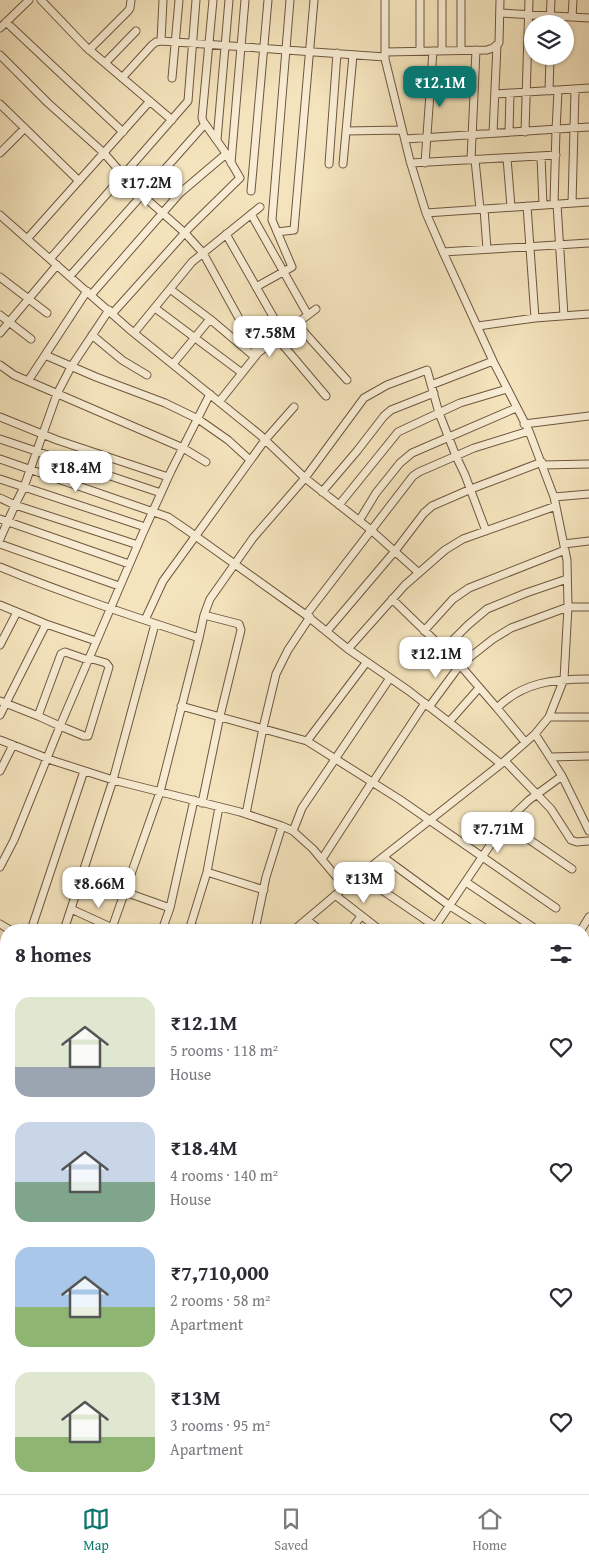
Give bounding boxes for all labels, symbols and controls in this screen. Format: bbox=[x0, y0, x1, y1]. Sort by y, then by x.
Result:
map controls bbox=[524, 15, 574, 65]
button: layers bbox=[524, 15, 574, 65]
pin: ₹12.1M bbox=[399, 66, 481, 108]
text: ₹12.1M bbox=[414, 70, 466, 94]
pin: ₹17.2M bbox=[105, 166, 187, 208]
text: ₹17.2M bbox=[120, 170, 172, 194]
pin: ₹7.58M bbox=[229, 316, 311, 358]
text: ₹7.58M bbox=[244, 320, 296, 344]
pin: ₹18.4M bbox=[35, 450, 117, 493]
text: ₹18.4M bbox=[50, 455, 102, 479]
pin: ₹12.1M bbox=[395, 636, 477, 679]
text: ₹12.1M bbox=[410, 641, 462, 665]
pin: ₹7.71M bbox=[457, 812, 539, 854]
text: ₹7.71M bbox=[472, 816, 524, 840]
pin: ₹13M bbox=[334, 862, 394, 904]
pin: ₹8.66M bbox=[58, 866, 140, 909]
text: ₹13M bbox=[345, 866, 383, 890]
text: ₹8.66M bbox=[73, 871, 125, 895]
text: 8 homes bbox=[15, 939, 91, 970]
icon: filters bbox=[547, 940, 575, 968]
text: ₹12.1M bbox=[170, 1007, 238, 1038]
icon: home bbox=[55, 1017, 115, 1077]
icon: heart bbox=[547, 1033, 575, 1061]
text: 5 rooms · 118 m² bbox=[170, 1038, 278, 1062]
text: House bbox=[170, 1062, 211, 1086]
text: ₹18.4M bbox=[170, 1132, 238, 1163]
icon: home bbox=[55, 1142, 115, 1202]
icon: heart bbox=[547, 1158, 575, 1186]
text: 4 rooms · 140 m² bbox=[170, 1163, 278, 1187]
text: House bbox=[170, 1187, 211, 1211]
text: ₹7,710,000 bbox=[170, 1257, 269, 1288]
icon: home bbox=[55, 1267, 115, 1327]
icon: heart bbox=[547, 1283, 575, 1311]
text: 2 rooms · 58 m² bbox=[170, 1288, 270, 1312]
text: Apartment bbox=[170, 1312, 243, 1336]
text: ₹13M bbox=[170, 1382, 221, 1413]
icon: home bbox=[55, 1392, 115, 1452]
icon: heart bbox=[547, 1408, 575, 1436]
text: 3 rooms · 95 m² bbox=[170, 1413, 270, 1437]
text: Apartment bbox=[170, 1437, 243, 1461]
tab: Map bbox=[82, 1505, 110, 1555]
tab: Saved bbox=[274, 1505, 308, 1555]
tab: Home bbox=[472, 1505, 507, 1555]

